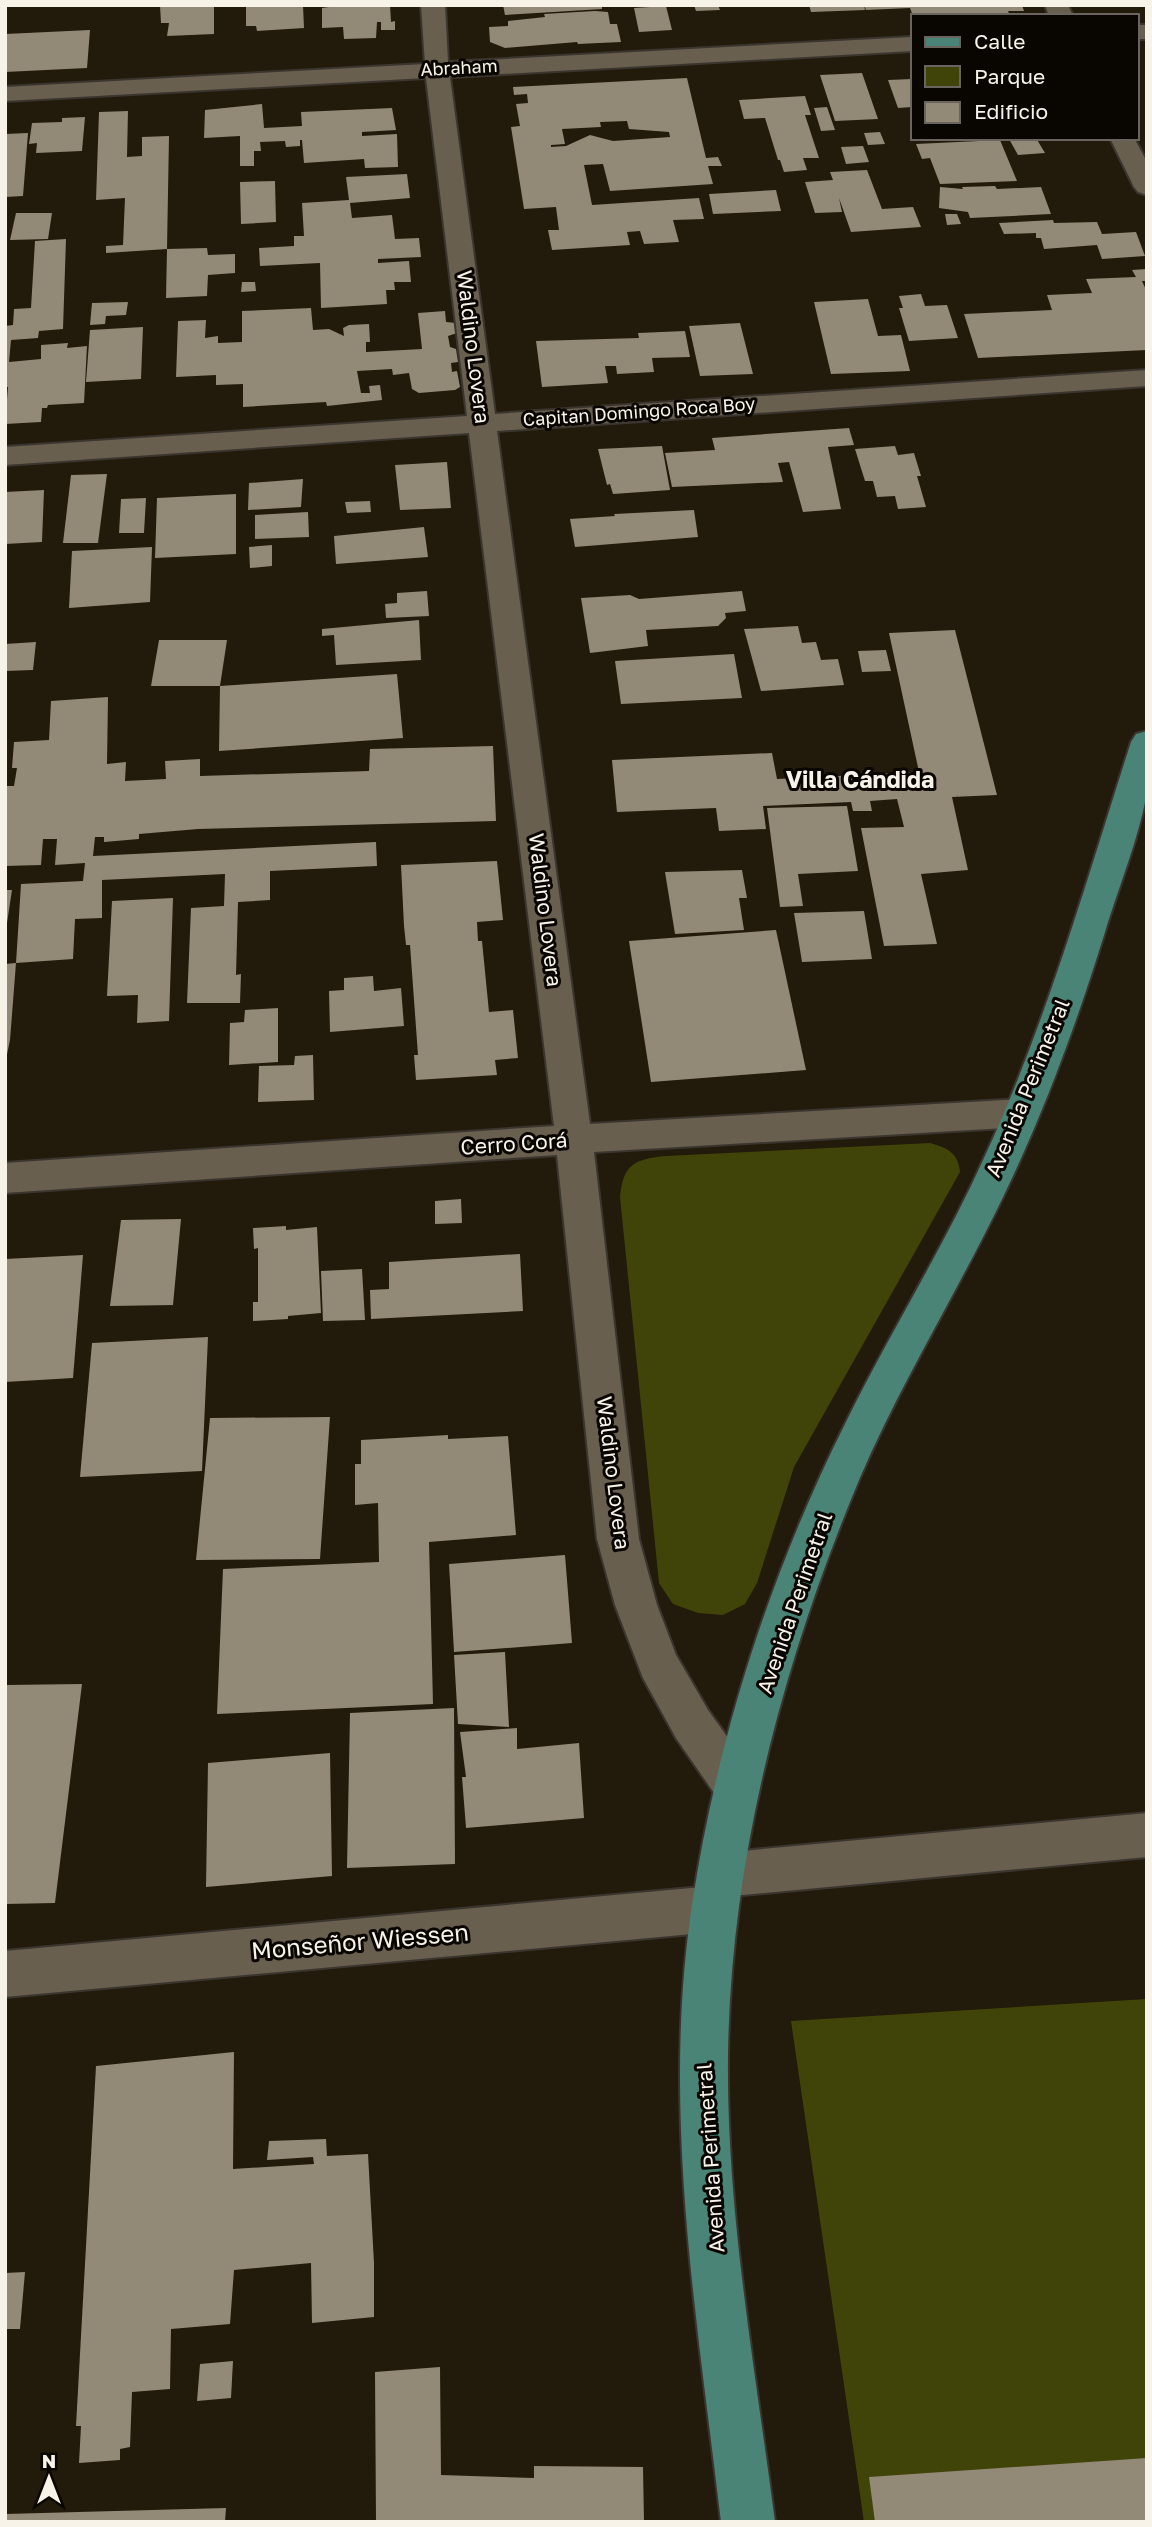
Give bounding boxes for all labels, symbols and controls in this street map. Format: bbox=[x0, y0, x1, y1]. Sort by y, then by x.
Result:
legend bbox=[911, 14, 1138, 140]
text: Calle bbox=[974, 28, 1026, 54]
street label: Abraham bbox=[420, 54, 498, 80]
text: Parque bbox=[974, 63, 1045, 89]
text: Edificio bbox=[974, 98, 1048, 124]
street label: Waldino Lovera bbox=[452, 269, 496, 425]
street label: Capitan Domingo Roca Boy bbox=[522, 392, 756, 430]
district label: Villa Cándida bbox=[786, 765, 934, 793]
street label: Waldino Lovera bbox=[524, 832, 568, 988]
street label: Avenida Perimetral bbox=[979, 995, 1075, 1181]
street label: Cerro Corá bbox=[460, 1126, 568, 1160]
street label: Waldino Lovera bbox=[592, 1395, 636, 1551]
street label: Avenida Perimetral bbox=[751, 1509, 837, 1697]
street label: Monseñor Wiessen bbox=[250, 1917, 470, 1964]
street label: Avenida Perimetral bbox=[690, 2062, 730, 2254]
north arrow bbox=[14, 2443, 84, 2513]
text: N bbox=[42, 2449, 56, 2472]

